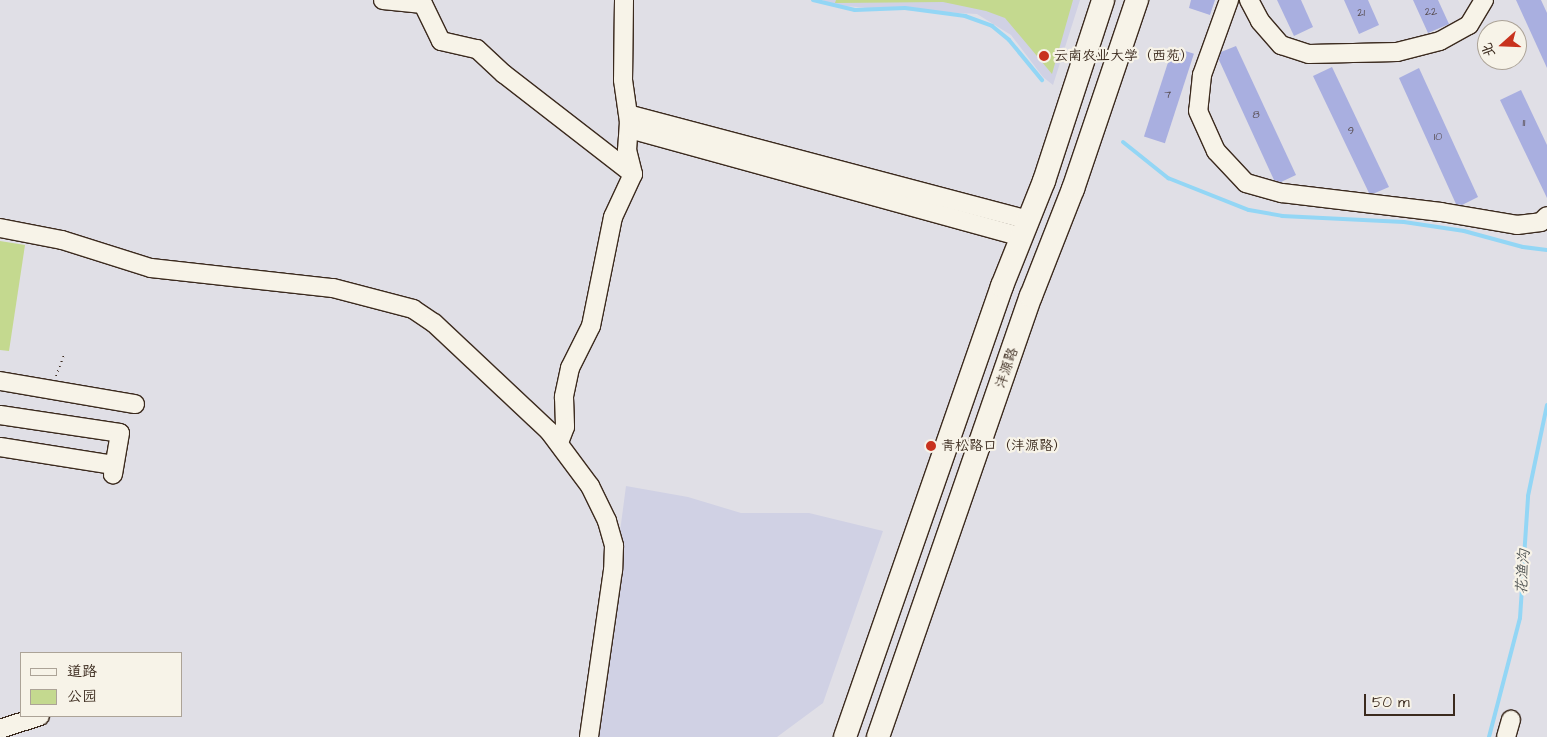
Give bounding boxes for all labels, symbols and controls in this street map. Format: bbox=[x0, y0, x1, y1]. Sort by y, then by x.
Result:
house number: 22 bbox=[1425, 5, 1437, 19]
house number: 21 bbox=[1357, 6, 1365, 20]
north arrow bbox=[1477, 20, 1527, 70]
text: 北 bbox=[1477, 40, 1501, 60]
place label: 云南农业大学（西苑） bbox=[1054, 48, 1194, 64]
marker: 云南农业大学（西苑） bbox=[1038, 50, 1050, 62]
house number: 7 bbox=[1165, 88, 1171, 102]
house number: 8 bbox=[1252, 108, 1260, 122]
house number: 11 bbox=[1523, 116, 1525, 130]
house number: 9 bbox=[1348, 124, 1354, 138]
house number: 10 bbox=[1434, 130, 1442, 144]
street label: 沣源路 bbox=[992, 345, 1022, 391]
place label: 青松路口（沣源路） bbox=[941, 438, 1067, 454]
marker: 青松路口（沣源路） bbox=[925, 440, 937, 452]
water label: 花渔沟 bbox=[1512, 549, 1534, 595]
legend bbox=[20, 652, 182, 717]
text: 道路 bbox=[67, 661, 97, 682]
scale bar bbox=[1367, 684, 1458, 716]
text: 公园 bbox=[67, 686, 97, 707]
text: 50 m bbox=[1372, 692, 1410, 713]

